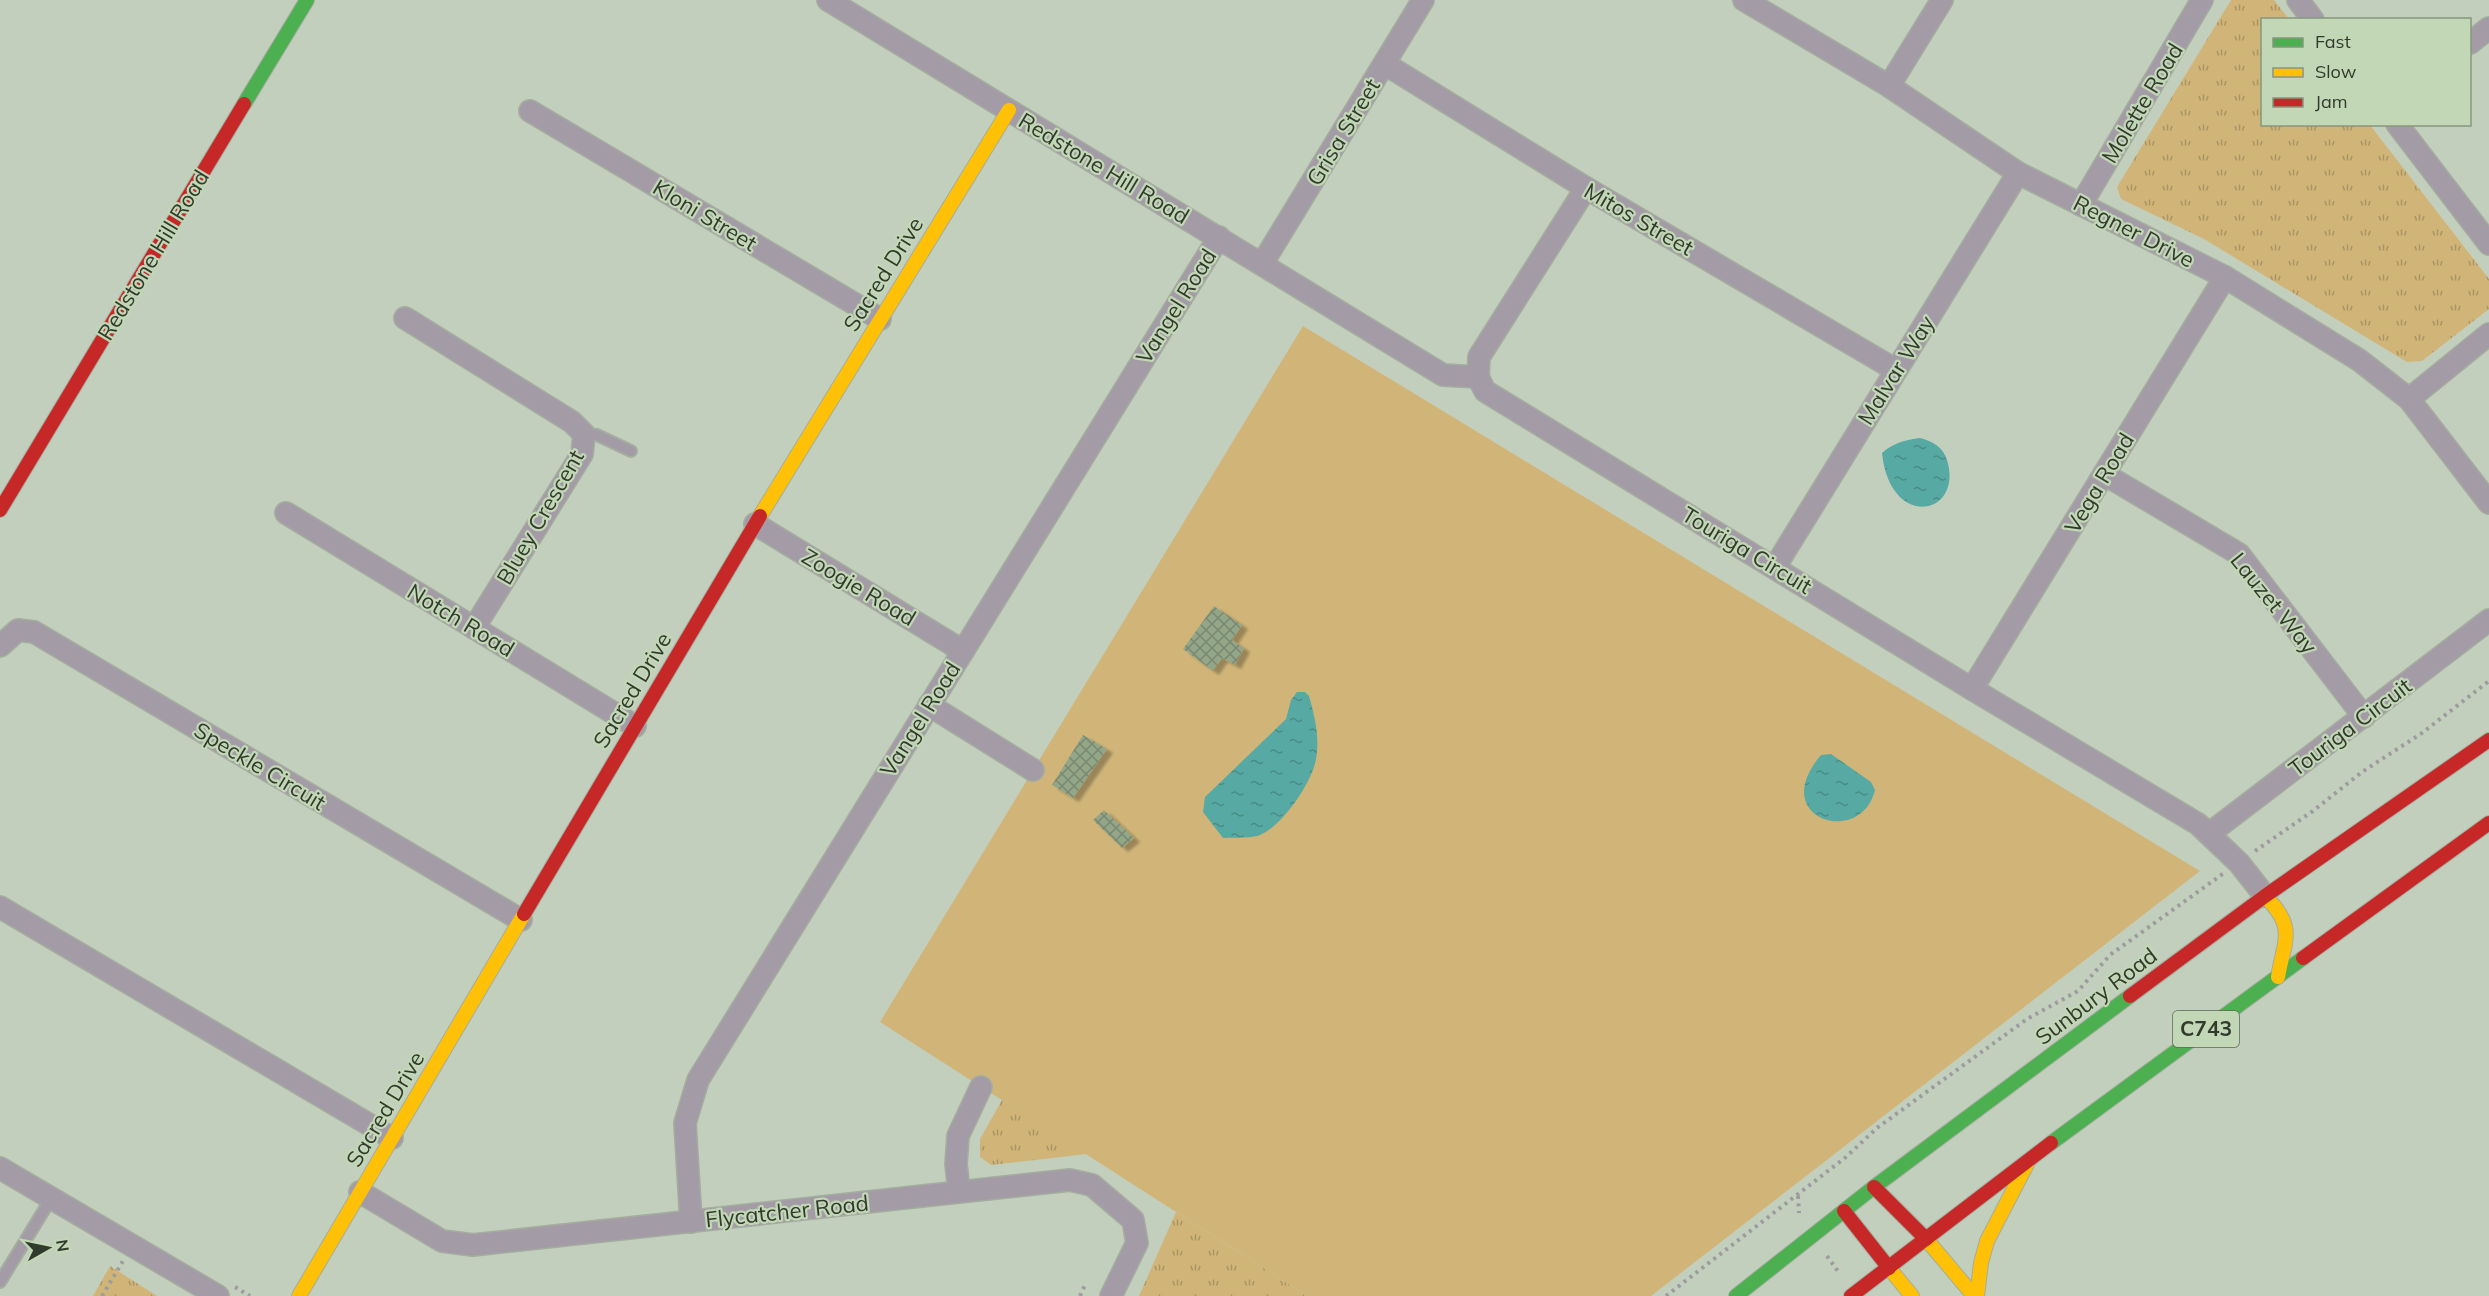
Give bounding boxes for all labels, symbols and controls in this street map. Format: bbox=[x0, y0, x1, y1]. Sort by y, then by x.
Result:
legend bbox=[2261, 18, 2471, 126]
text: Fast bbox=[2315, 30, 2351, 53]
street label: Molette Road bbox=[2095, 38, 2189, 168]
text: Slow bbox=[2315, 60, 2357, 83]
street label: Grisa Street bbox=[1300, 73, 1386, 191]
text: Jam bbox=[2315, 90, 2348, 113]
street label: Redstone Hill Road bbox=[1014, 106, 1194, 230]
street label: Redstone Hill Road bbox=[91, 165, 215, 345]
street label: Kloni Street bbox=[648, 173, 762, 257]
street label: Mitos Street bbox=[1579, 176, 1699, 262]
street label: Regner Drive bbox=[2069, 189, 2199, 273]
street label: Sacred Drive bbox=[837, 212, 929, 336]
street label: Vangel Road bbox=[1130, 243, 1222, 369]
street label: Malvar Way bbox=[1851, 310, 1941, 430]
street label: Vega Road bbox=[2058, 428, 2140, 538]
street label: Bluey Crescent bbox=[490, 444, 590, 589]
street label: Touriga Circuit bbox=[1677, 500, 1817, 600]
street label: Zoogie Road bbox=[797, 542, 921, 632]
street label: Lauzet Way bbox=[2225, 547, 2324, 660]
street label: Notch Road bbox=[402, 577, 520, 663]
street label: Sacred Drive bbox=[587, 627, 677, 753]
street label: Vangel Road bbox=[874, 656, 966, 782]
street label: Touriga Circuit bbox=[2283, 671, 2417, 782]
street label: Speckle Circuit bbox=[189, 716, 331, 816]
street label: Sunbury Road bbox=[2030, 941, 2162, 1051]
road number: C743 bbox=[2173, 1011, 2239, 1047]
street label: Sacred Drive bbox=[340, 1046, 430, 1172]
street label: Flycatcher Road bbox=[704, 1188, 870, 1234]
north arrow bbox=[18, 1218, 78, 1278]
text: N bbox=[52, 1238, 74, 1253]

